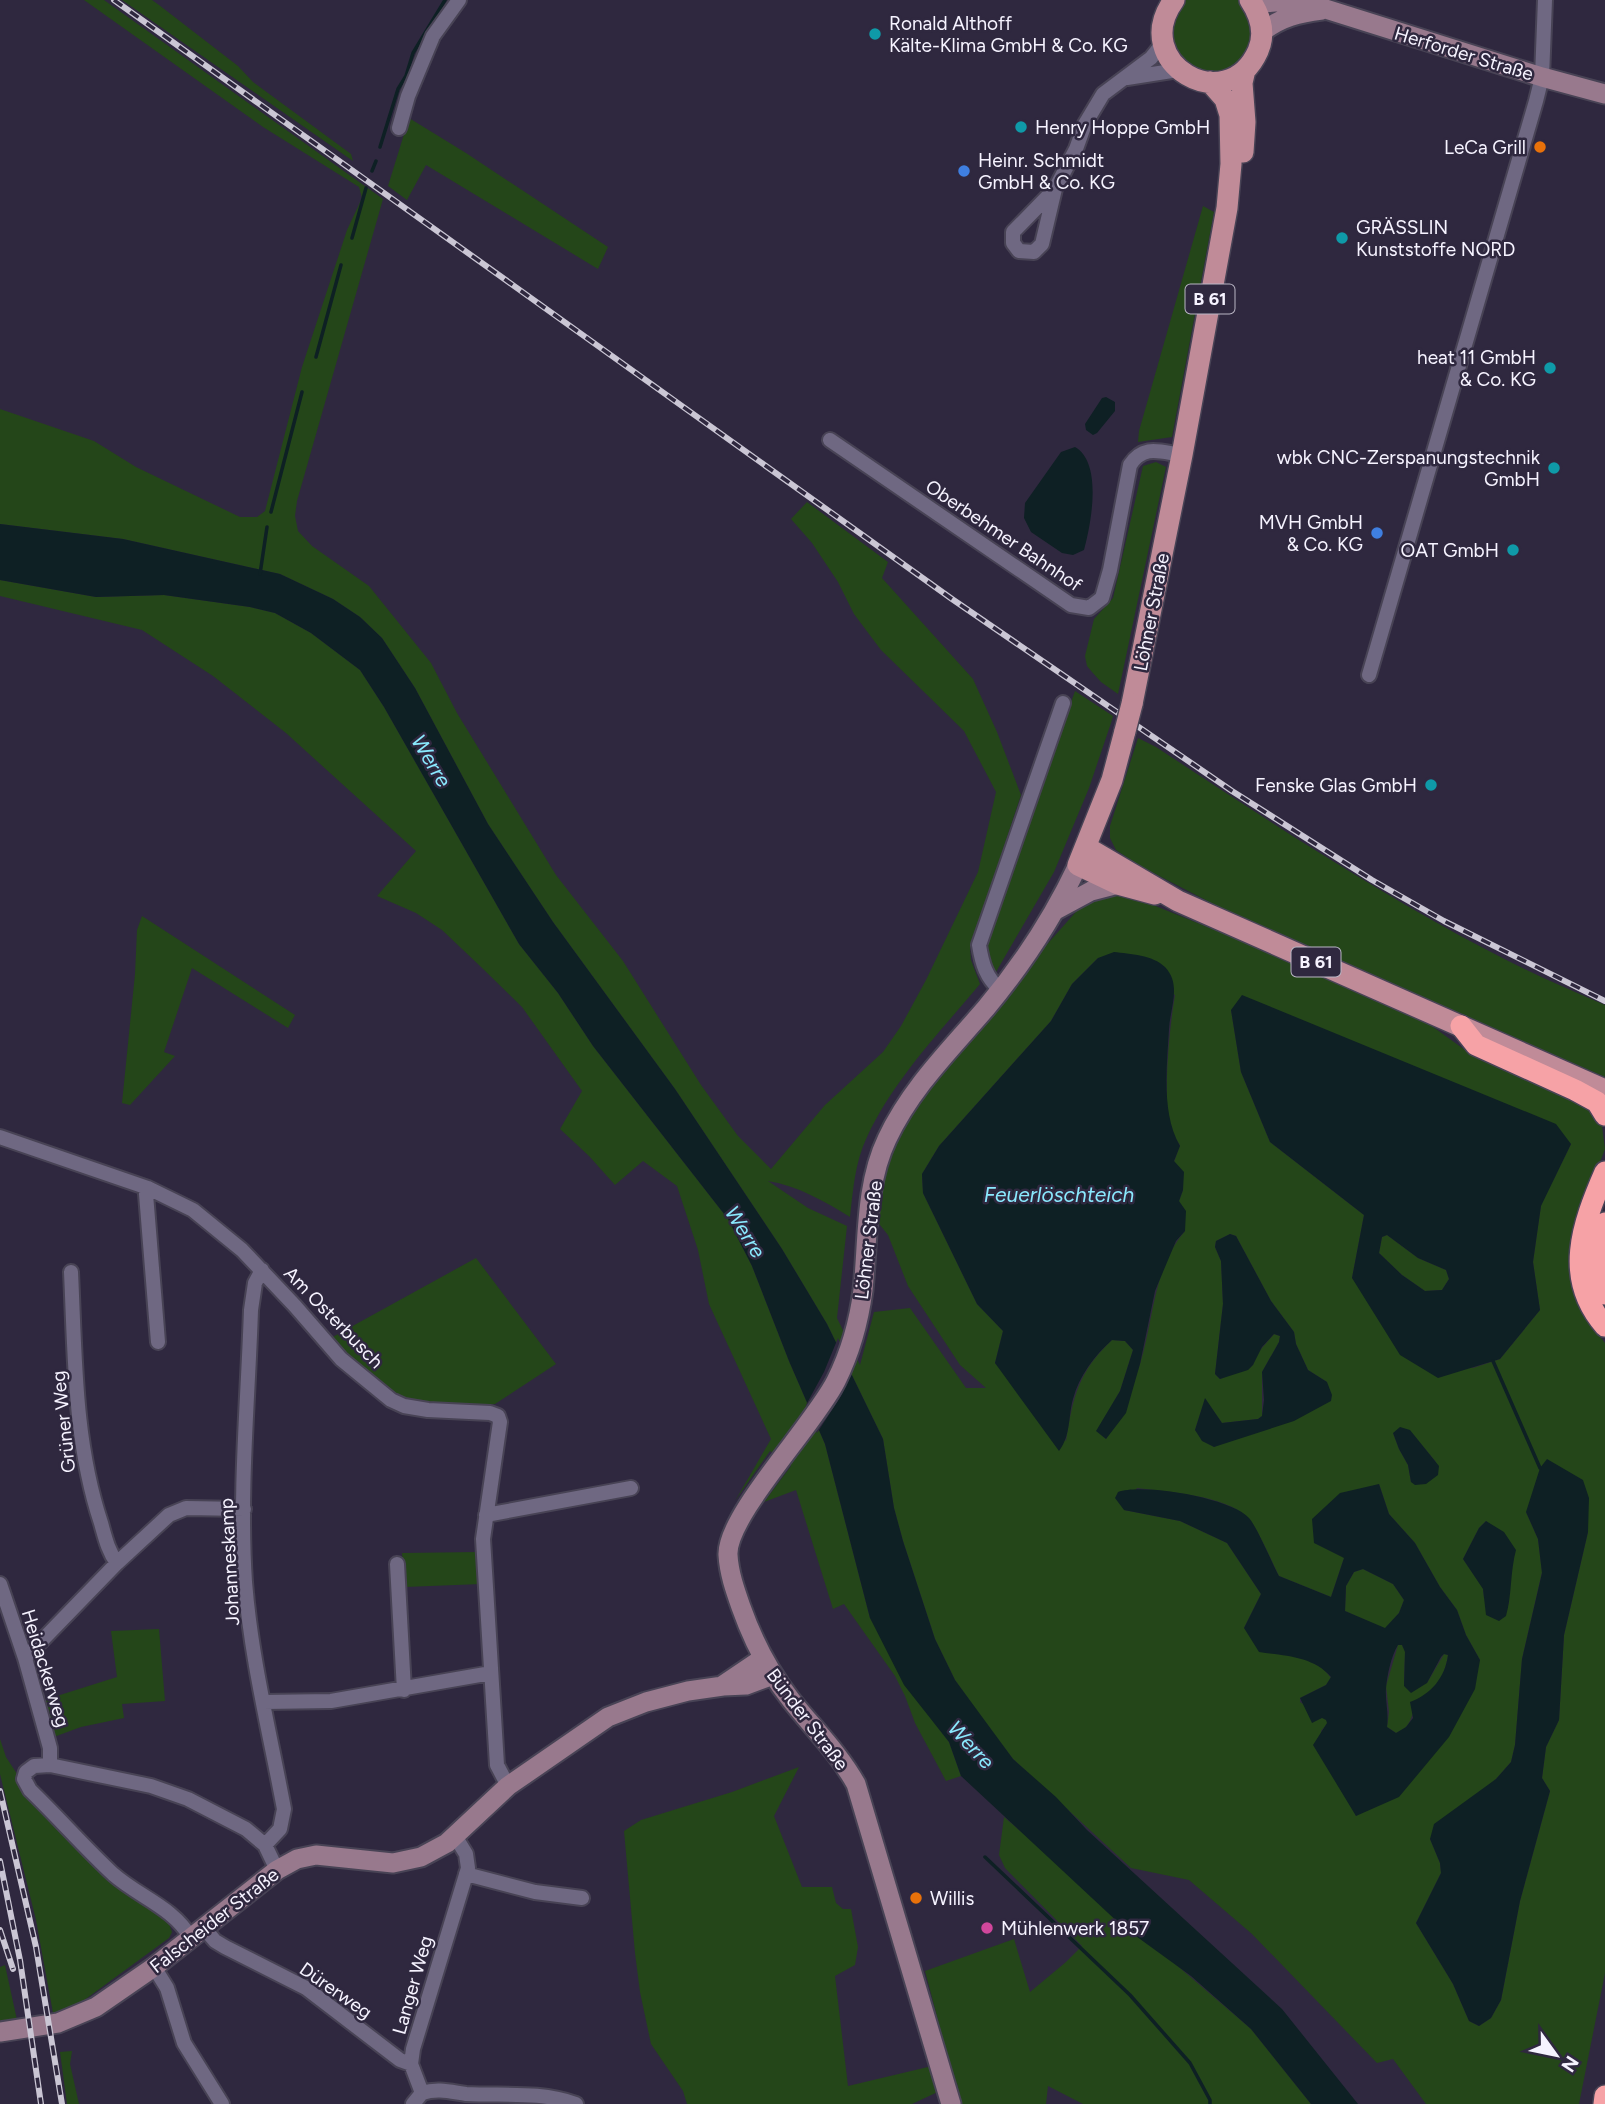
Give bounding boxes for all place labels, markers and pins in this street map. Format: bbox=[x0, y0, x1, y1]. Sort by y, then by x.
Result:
place label: Ronald Althoff Kälte-Klima GmbH & Co. KG bbox=[889, 12, 1128, 57]
marker: Ronald Althoff Kälte-Klima GmbH & Co. KG bbox=[867, 26, 883, 42]
place label: Henry Hoppe GmbH bbox=[1035, 116, 1210, 139]
marker: Henry Hoppe GmbH bbox=[1013, 119, 1029, 135]
place label: LeCa Grill bbox=[1444, 136, 1526, 159]
marker: LeCa Grill bbox=[1532, 139, 1548, 155]
place label: Heinr. Schmidt GmbH & Co. KG bbox=[978, 149, 1115, 194]
marker: Heinr. Schmidt GmbH & Co. KG bbox=[956, 163, 972, 179]
place label: GRÄSSLIN Kunststoffe NORD bbox=[1356, 216, 1515, 261]
marker: GRÄSSLIN Kunststoffe NORD bbox=[1334, 230, 1350, 246]
place label: heat 11 GmbH & Co. KG bbox=[1417, 346, 1536, 391]
marker: heat 11 GmbH & Co. KG bbox=[1542, 360, 1558, 376]
place label: wbk CNC-Zerspanungstechnik GmbH bbox=[1277, 446, 1541, 491]
marker: wbk CNC-Zerspanungstechnik GmbH bbox=[1546, 460, 1562, 476]
place label: MVH GmbH & Co. KG bbox=[1259, 511, 1363, 556]
marker: MVH GmbH & Co. KG bbox=[1369, 525, 1385, 541]
place label: OAT GmbH bbox=[1400, 539, 1499, 562]
marker: OAT GmbH bbox=[1505, 542, 1521, 558]
place label: Fenske Glas GmbH bbox=[1255, 774, 1417, 797]
marker: Fenske Glas GmbH bbox=[1423, 777, 1439, 793]
place label: Willis bbox=[930, 1887, 974, 1910]
marker: Willis bbox=[908, 1890, 924, 1906]
place label: Mühlenwerk 1857 bbox=[1001, 1917, 1149, 1940]
marker: Mühlenwerk 1857 bbox=[979, 1920, 995, 1936]

